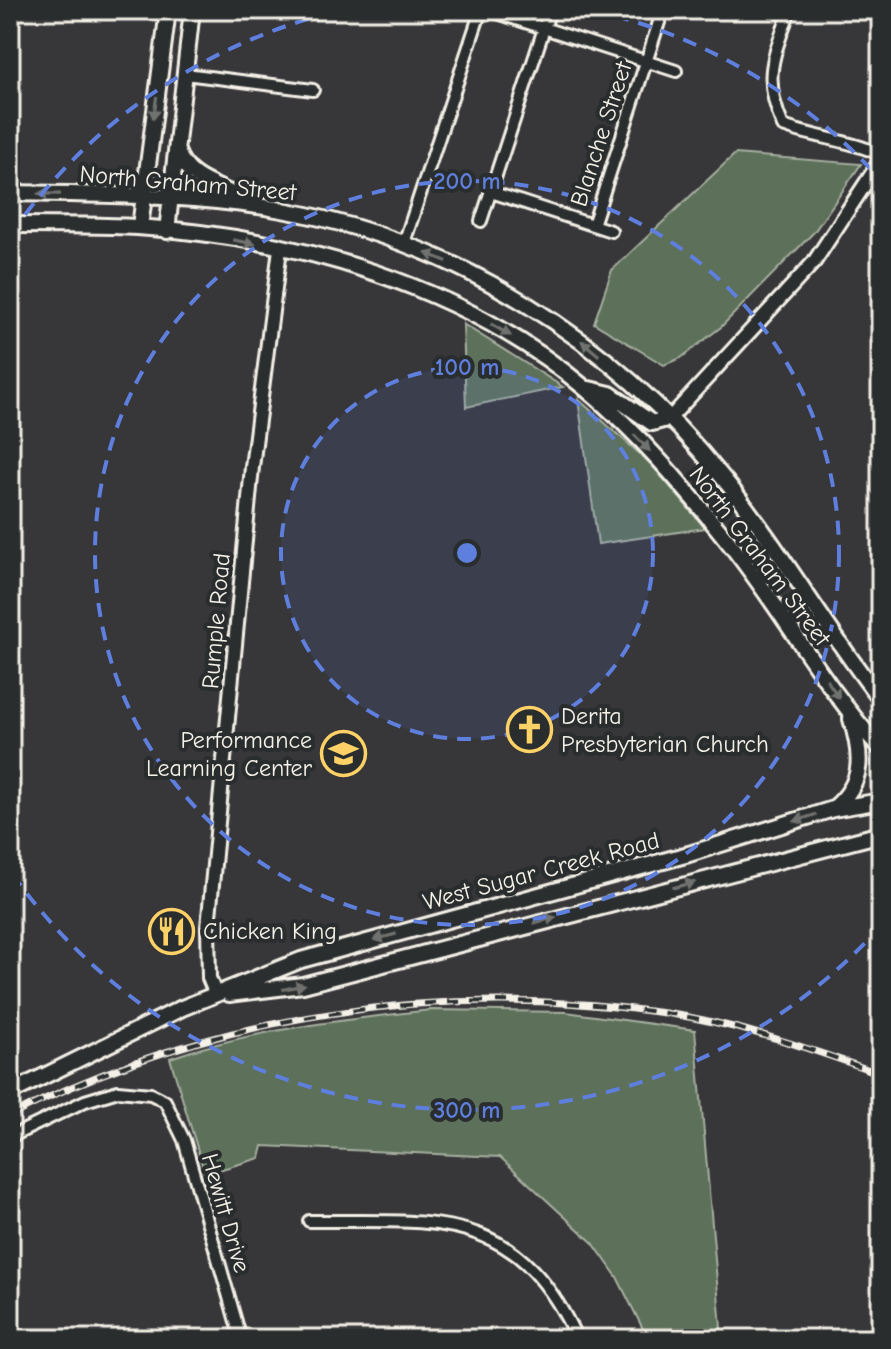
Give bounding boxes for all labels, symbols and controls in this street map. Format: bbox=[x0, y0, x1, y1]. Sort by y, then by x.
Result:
street label: Blanche Street bbox=[564, 57, 638, 210]
one-way arrow bbox=[148, 96, 161, 121]
street label: North Graham Street bbox=[78, 160, 299, 207]
text: 200 m bbox=[433, 167, 501, 195]
one-way arrow bbox=[36, 188, 61, 200]
one-way arrow bbox=[232, 237, 257, 249]
one-way arrow bbox=[424, 250, 448, 263]
one-way arrow bbox=[490, 323, 512, 337]
one-way arrow bbox=[580, 340, 600, 357]
text: 100 m bbox=[435, 353, 499, 381]
one-way arrow bbox=[632, 433, 651, 452]
street label: North Graham Street bbox=[683, 461, 837, 652]
centre of rings bbox=[453, 539, 481, 567]
street label: Rumple Road bbox=[196, 552, 236, 690]
one-way arrow bbox=[825, 679, 840, 700]
place label: Derita Presbyterian Church bbox=[561, 702, 769, 758]
church icon: Derita Presbyterian Church bbox=[506, 706, 554, 754]
place label: Performance Learning Center bbox=[146, 726, 312, 782]
school or university icon: Performance Learning Center bbox=[319, 730, 367, 778]
one-way arrow bbox=[793, 812, 817, 825]
street label: West Sugar Creek Road bbox=[420, 826, 662, 916]
one-way arrow bbox=[671, 878, 696, 890]
restaurant icon: Chicken King bbox=[148, 907, 196, 955]
one-way arrow bbox=[533, 914, 558, 926]
place label: Chicken King bbox=[203, 917, 337, 945]
one-way arrow bbox=[372, 931, 397, 943]
one-way arrow bbox=[281, 980, 306, 993]
text: 300 m bbox=[434, 1096, 500, 1124]
street label: Hewitt Drive bbox=[196, 1150, 256, 1276]

